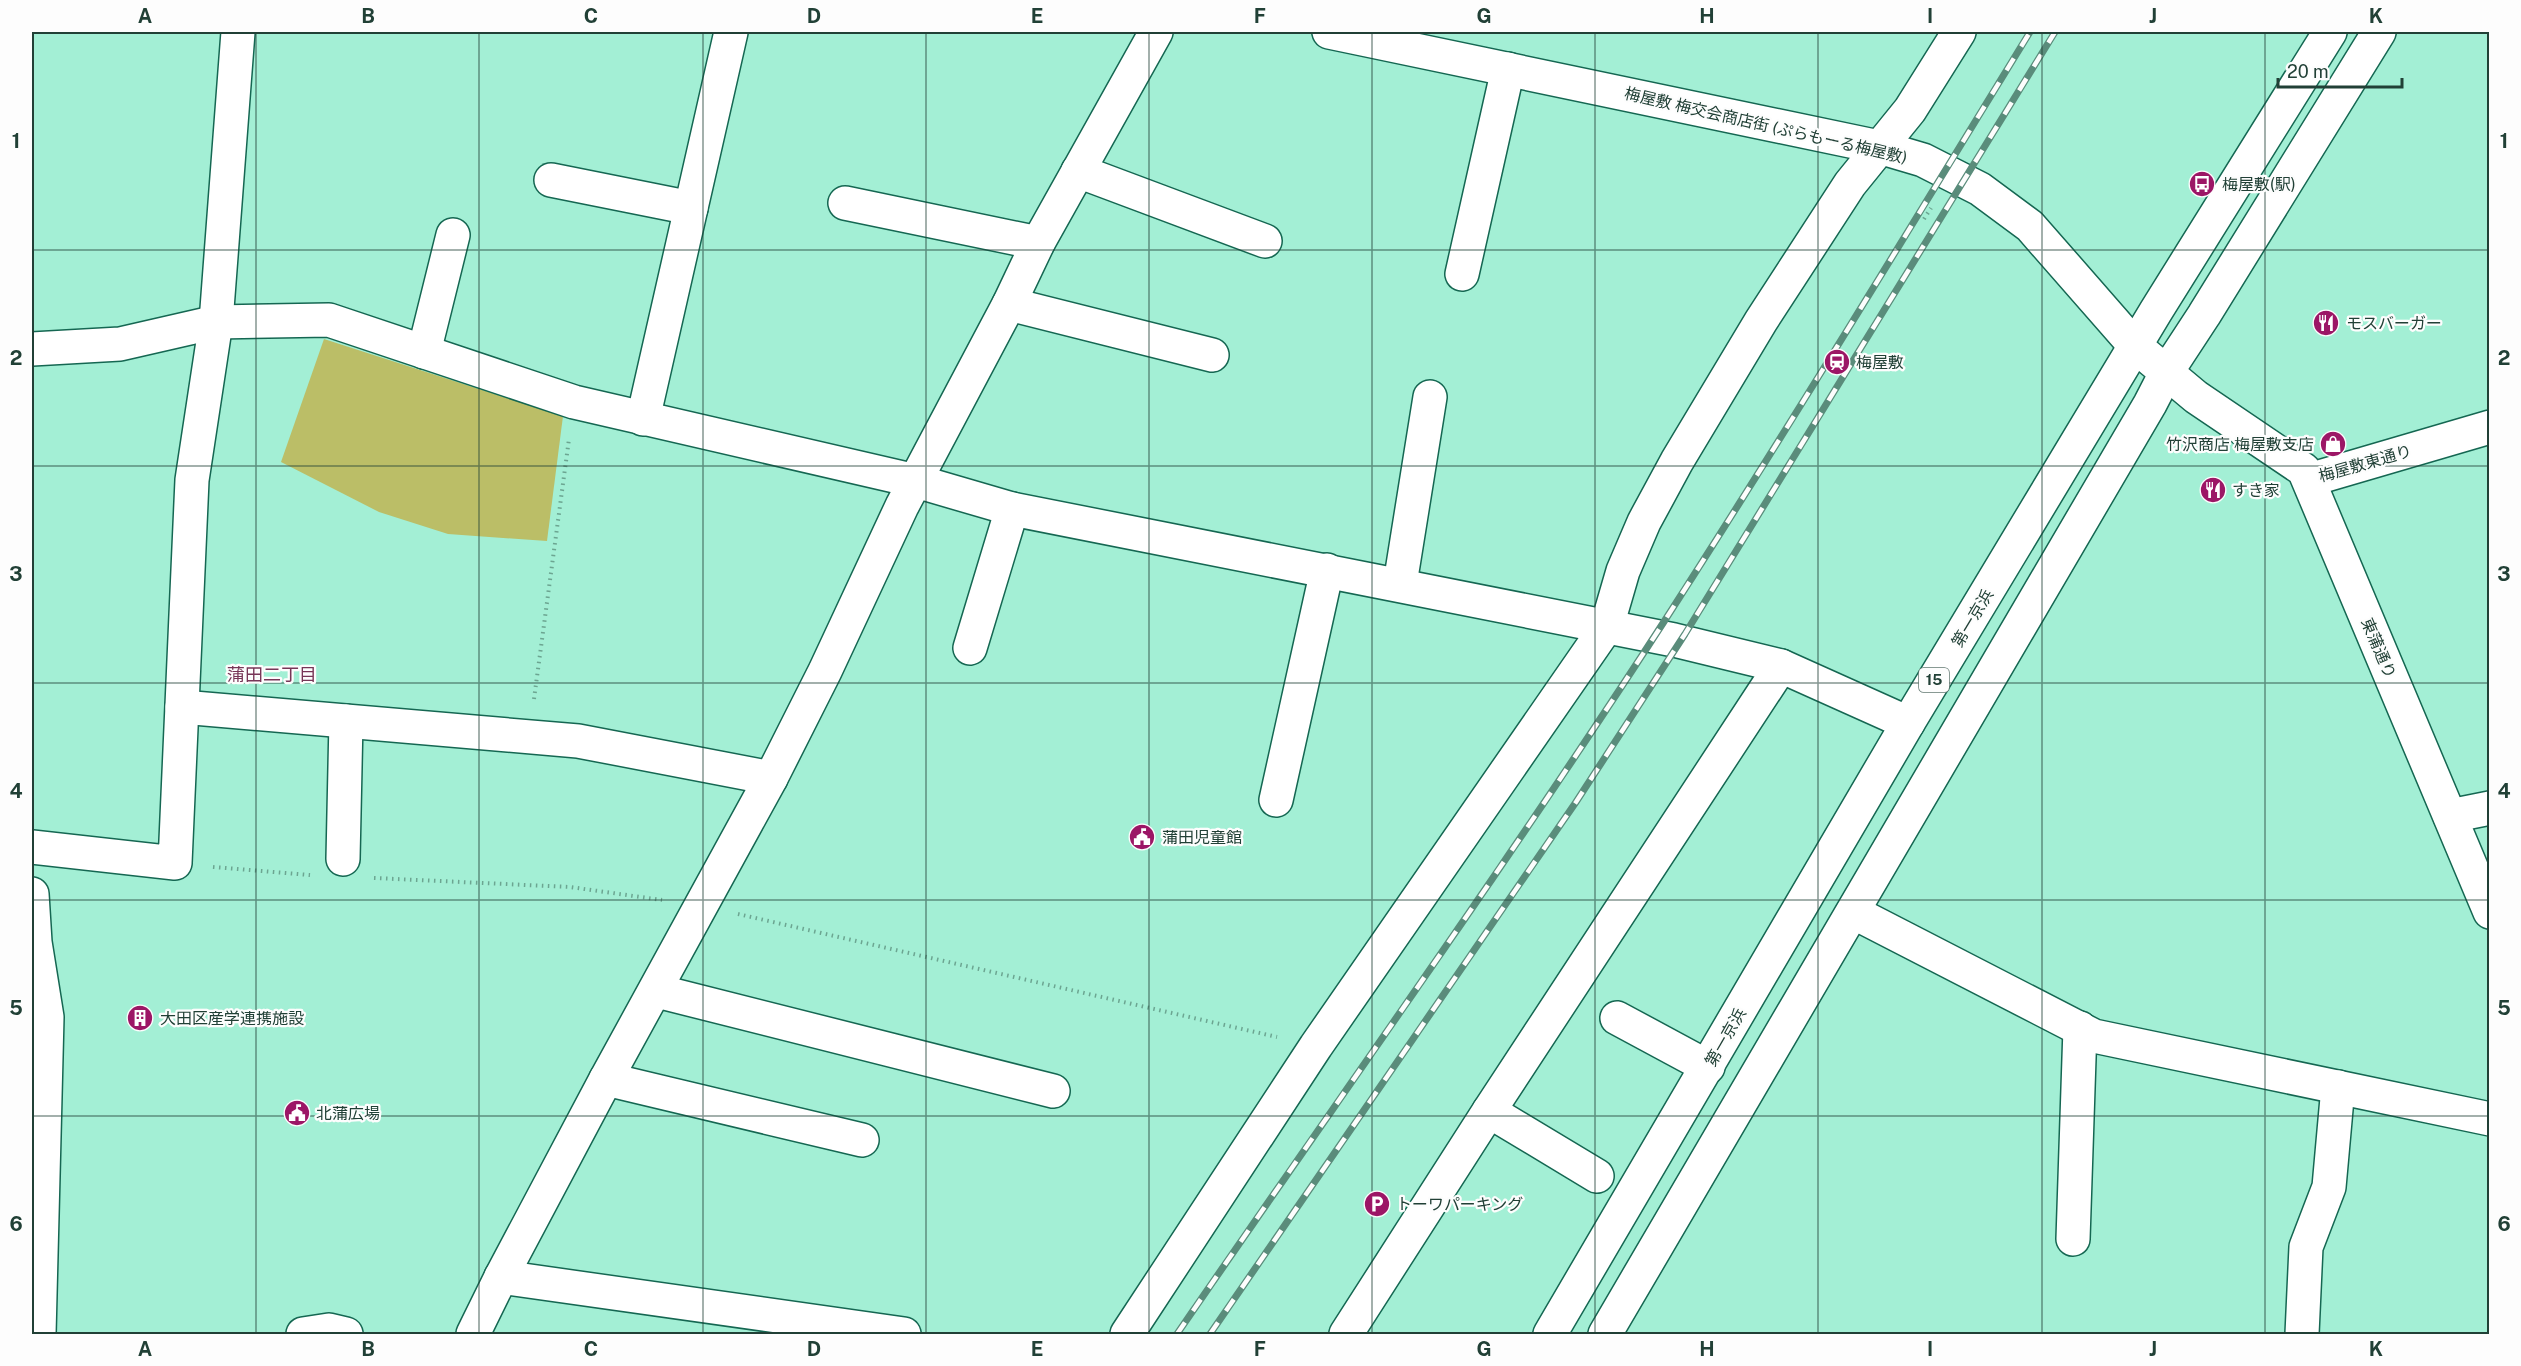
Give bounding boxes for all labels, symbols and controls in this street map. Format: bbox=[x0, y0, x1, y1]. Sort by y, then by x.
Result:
text: A bbox=[138, 4, 152, 28]
text: B bbox=[361, 4, 375, 28]
text: C bbox=[584, 4, 598, 28]
text: D bbox=[807, 4, 821, 28]
text: E bbox=[1031, 4, 1043, 28]
text: F bbox=[1254, 4, 1266, 28]
text: G bbox=[1476, 4, 1492, 28]
text: H bbox=[1699, 4, 1715, 28]
text: I bbox=[1927, 4, 1933, 28]
text: J bbox=[2149, 4, 2157, 28]
text: K bbox=[2369, 4, 2383, 28]
scale bar bbox=[2278, 51, 2402, 89]
text: 20 m bbox=[2287, 61, 2329, 82]
street label: 梅屋敷 梅交会商店街 (ぷらもーる梅屋敷) bbox=[1623, 84, 1909, 167]
text: 1 bbox=[12, 129, 20, 153]
text: 1 bbox=[2500, 129, 2508, 153]
bus stop icon: 梅屋敷(駅) bbox=[2187, 169, 2217, 199]
place label: 梅屋敷(駅) bbox=[2222, 175, 2296, 194]
restaurant icon: モスバーガー bbox=[2311, 308, 2341, 338]
place label: モスバーガー bbox=[2346, 314, 2442, 333]
text: 2 bbox=[10, 346, 22, 370]
text: 2 bbox=[2498, 346, 2510, 370]
station icon: 梅屋敷 bbox=[1822, 347, 1852, 377]
place label: 梅屋敷 bbox=[1856, 353, 1904, 372]
shop icon: 竹沢商店 梅屋敷支店 bbox=[2318, 429, 2348, 459]
place label: 竹沢商店 梅屋敷支店 bbox=[2166, 435, 2314, 454]
street label: 梅屋敷東通り bbox=[2316, 441, 2414, 486]
restaurant icon: すき家 bbox=[2198, 475, 2228, 505]
place label: すき家 bbox=[2232, 481, 2280, 500]
text: 3 bbox=[9, 562, 23, 586]
text: 3 bbox=[2497, 562, 2511, 586]
street label: 第一京浜 bbox=[1948, 586, 1997, 651]
street label: 東蒲通り bbox=[2357, 615, 2400, 681]
district label: 蒲田二丁目 bbox=[227, 664, 317, 685]
road number: 15 bbox=[1919, 668, 1949, 692]
text: 4 bbox=[9, 779, 23, 803]
text: 4 bbox=[2497, 779, 2511, 803]
public building icon: 蒲田児童館 bbox=[1127, 822, 1157, 852]
place label: 蒲田児童館 bbox=[1162, 828, 1242, 847]
text: 5 bbox=[9, 996, 23, 1020]
text: 5 bbox=[2497, 996, 2511, 1020]
building icon: 大田区産学連携施設 bbox=[125, 1003, 155, 1033]
street label: 第一京浜 bbox=[1701, 1005, 1750, 1070]
place label: 大田区産学連携施設 bbox=[160, 1009, 304, 1028]
public building icon: 北蒲広場 bbox=[282, 1098, 312, 1128]
place label: 北蒲広場 bbox=[316, 1104, 380, 1123]
parking icon: トーワパーキング bbox=[1362, 1189, 1392, 1219]
place label: トーワパーキング bbox=[1396, 1195, 1523, 1214]
text: 6 bbox=[9, 1212, 23, 1236]
text: 6 bbox=[2497, 1212, 2511, 1236]
text: A bbox=[138, 1337, 152, 1361]
text: B bbox=[361, 1337, 375, 1361]
text: C bbox=[584, 1337, 598, 1361]
text: D bbox=[807, 1337, 821, 1361]
text: E bbox=[1031, 1337, 1043, 1361]
text: F bbox=[1254, 1337, 1266, 1361]
text: G bbox=[1476, 1337, 1492, 1361]
text: H bbox=[1699, 1337, 1715, 1361]
text: I bbox=[1927, 1337, 1933, 1361]
text: J bbox=[2149, 1337, 2157, 1361]
text: K bbox=[2369, 1337, 2383, 1361]

